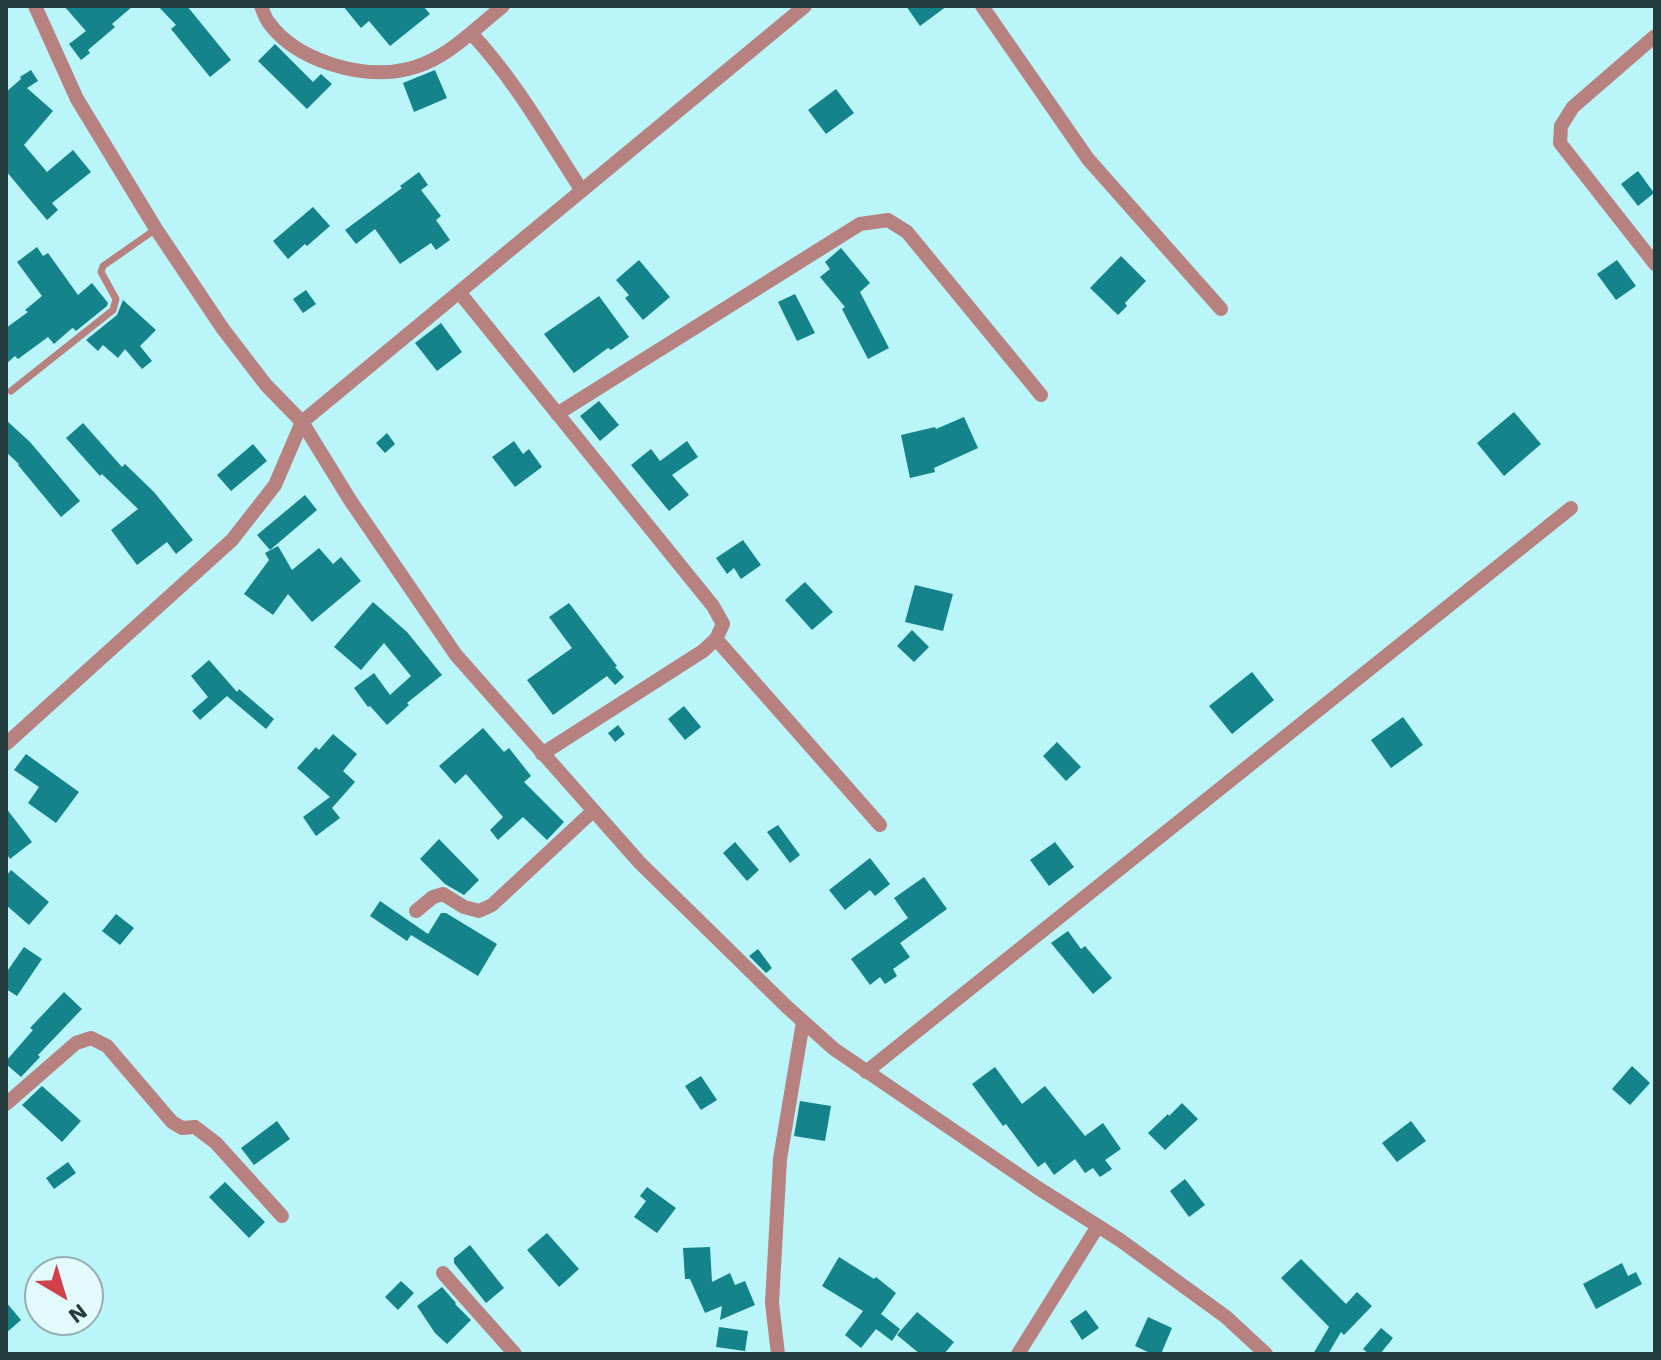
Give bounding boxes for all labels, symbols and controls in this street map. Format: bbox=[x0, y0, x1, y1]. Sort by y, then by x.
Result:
north arrow bbox=[24, 1256, 104, 1336]
text: N bbox=[64, 1299, 92, 1329]

